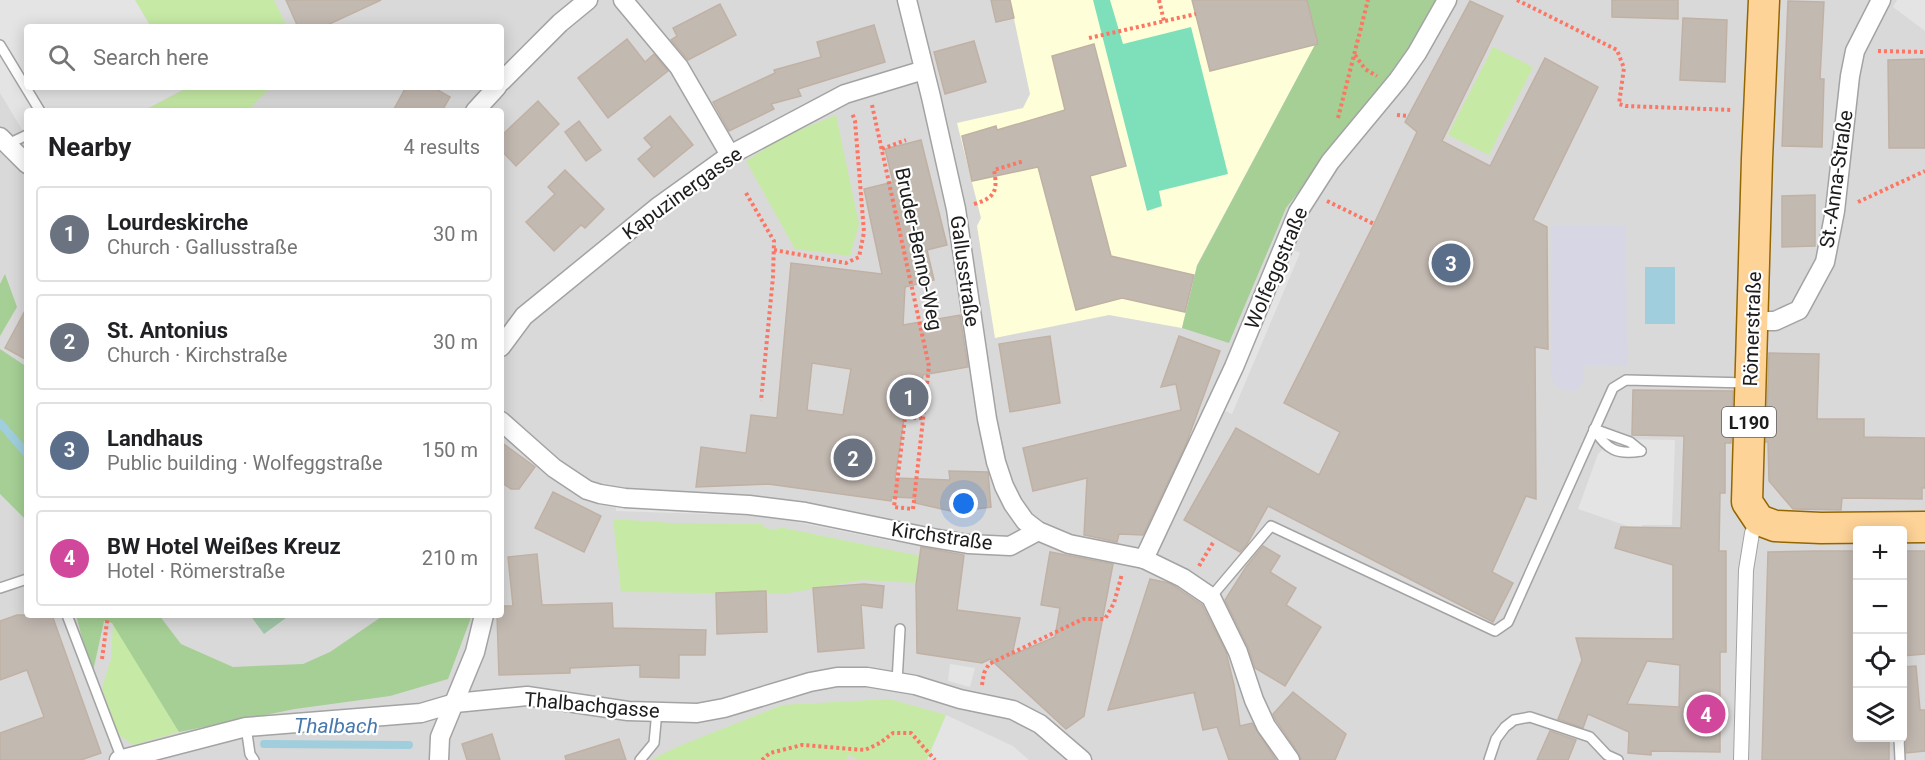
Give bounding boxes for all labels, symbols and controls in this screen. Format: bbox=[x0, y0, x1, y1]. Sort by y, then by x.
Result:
search box bbox=[24, 24, 504, 90]
icon: search bbox=[45, 41, 78, 74]
text: Search here bbox=[93, 45, 209, 70]
street label: St.-Anna-Straße bbox=[1814, 109, 1858, 249]
text: Nearby bbox=[48, 132, 131, 162]
text: 4 results bbox=[404, 135, 480, 159]
street label: Kapuzinergasse bbox=[617, 142, 747, 244]
street label: Bruder-Benno-Weg bbox=[890, 165, 948, 333]
street label: Wolfeggstraße bbox=[1240, 203, 1312, 333]
text: Lourdeskirche bbox=[107, 210, 248, 235]
street label: Gallusstraße bbox=[945, 214, 985, 328]
text: 1 bbox=[64, 222, 75, 246]
text: 30 m bbox=[433, 222, 478, 246]
text: Church · Gallusstraße bbox=[107, 235, 298, 259]
pin: 3 bbox=[1432, 240, 1470, 286]
street label: Römerstraße bbox=[1738, 271, 1766, 387]
text: St. Antonius bbox=[107, 318, 228, 343]
text: 2 bbox=[64, 330, 75, 354]
text: 30 m bbox=[433, 330, 478, 354]
text: Church · Kirchstraße bbox=[107, 343, 287, 367]
pin: 1 bbox=[890, 374, 928, 420]
road number: L190 bbox=[1722, 407, 1776, 437]
text: Landhaus bbox=[107, 426, 203, 451]
pin: 2 bbox=[834, 436, 872, 480]
text: 3 bbox=[64, 438, 75, 462]
text: 150 m bbox=[422, 438, 478, 462]
text: Public building · Wolfeggstraße bbox=[107, 451, 383, 475]
your location bbox=[949, 489, 978, 518]
street label: Kirchstraße bbox=[890, 517, 994, 555]
map controls bbox=[1853, 526, 1907, 742]
button: + bbox=[1853, 526, 1907, 580]
text: BW Hotel Weißes Kreuz bbox=[107, 534, 341, 559]
text: 4 bbox=[64, 546, 75, 570]
text: 210 m bbox=[422, 546, 478, 570]
text: Hotel · Römerstraße bbox=[107, 559, 285, 583]
button: − bbox=[1853, 580, 1907, 634]
button: locate bbox=[1853, 634, 1907, 688]
street label: Thalbachgasse bbox=[523, 687, 661, 723]
button: layers bbox=[1853, 688, 1907, 742]
pin: 4 bbox=[1686, 692, 1726, 736]
water label: Thalbach bbox=[294, 714, 378, 738]

